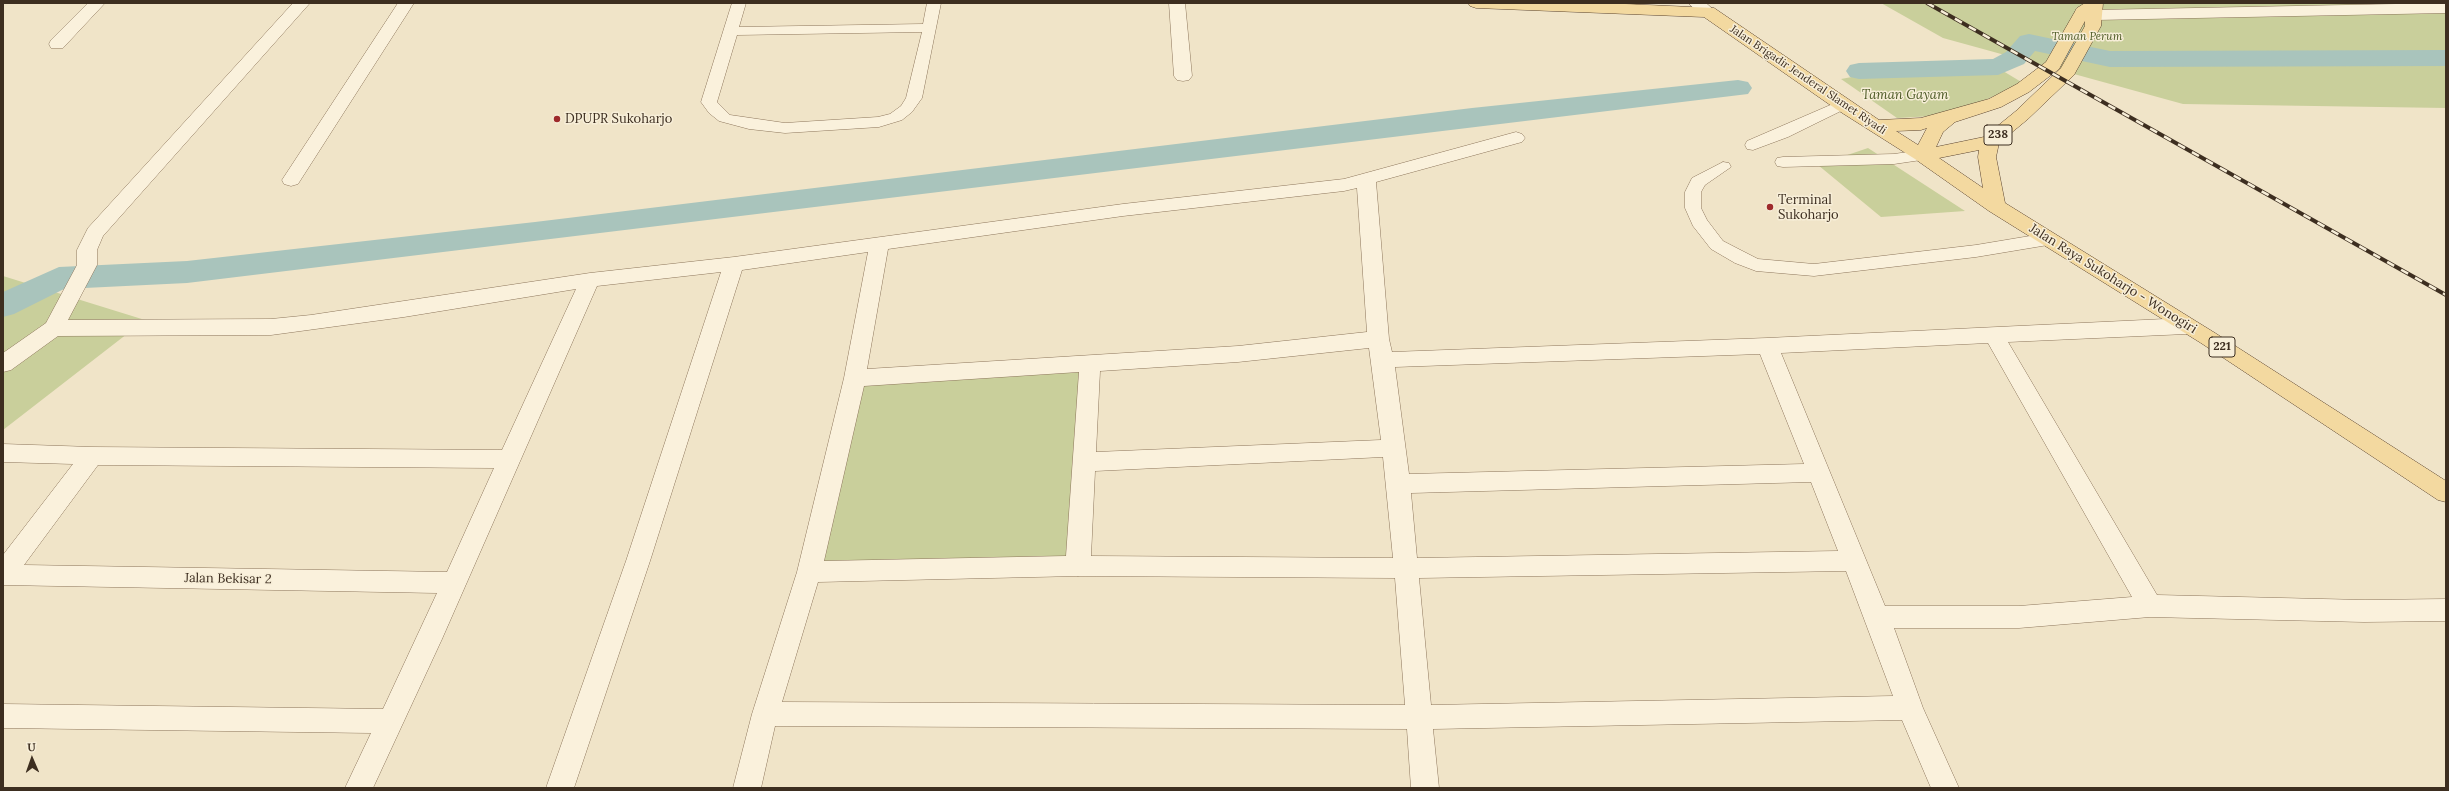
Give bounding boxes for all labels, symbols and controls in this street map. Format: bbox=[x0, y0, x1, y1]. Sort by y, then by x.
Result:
street label: Jalan Brigadir Jenderal Slamet Riyadi bbox=[1727, 23, 1889, 137]
park label: Taman Perum bbox=[2052, 30, 2122, 44]
park label: Taman Gayam bbox=[1862, 87, 1948, 103]
place label: DPUPR Sukoharjo bbox=[565, 111, 672, 127]
marker: DPUPR Sukoharjo bbox=[552, 114, 562, 124]
road number: 238 bbox=[1984, 125, 2012, 145]
place label: Terminal Sukoharjo bbox=[1778, 192, 1839, 223]
marker: Terminal Sukoharjo bbox=[1765, 202, 1775, 212]
street label: Jalan Raya Sukoharjo - Wonogiri bbox=[2026, 221, 2200, 337]
road number: 221 bbox=[2209, 337, 2235, 357]
street label: Jalan Bekisar 2 bbox=[184, 570, 272, 588]
north arrow bbox=[12, 739, 52, 779]
text: U bbox=[27, 740, 36, 754]

